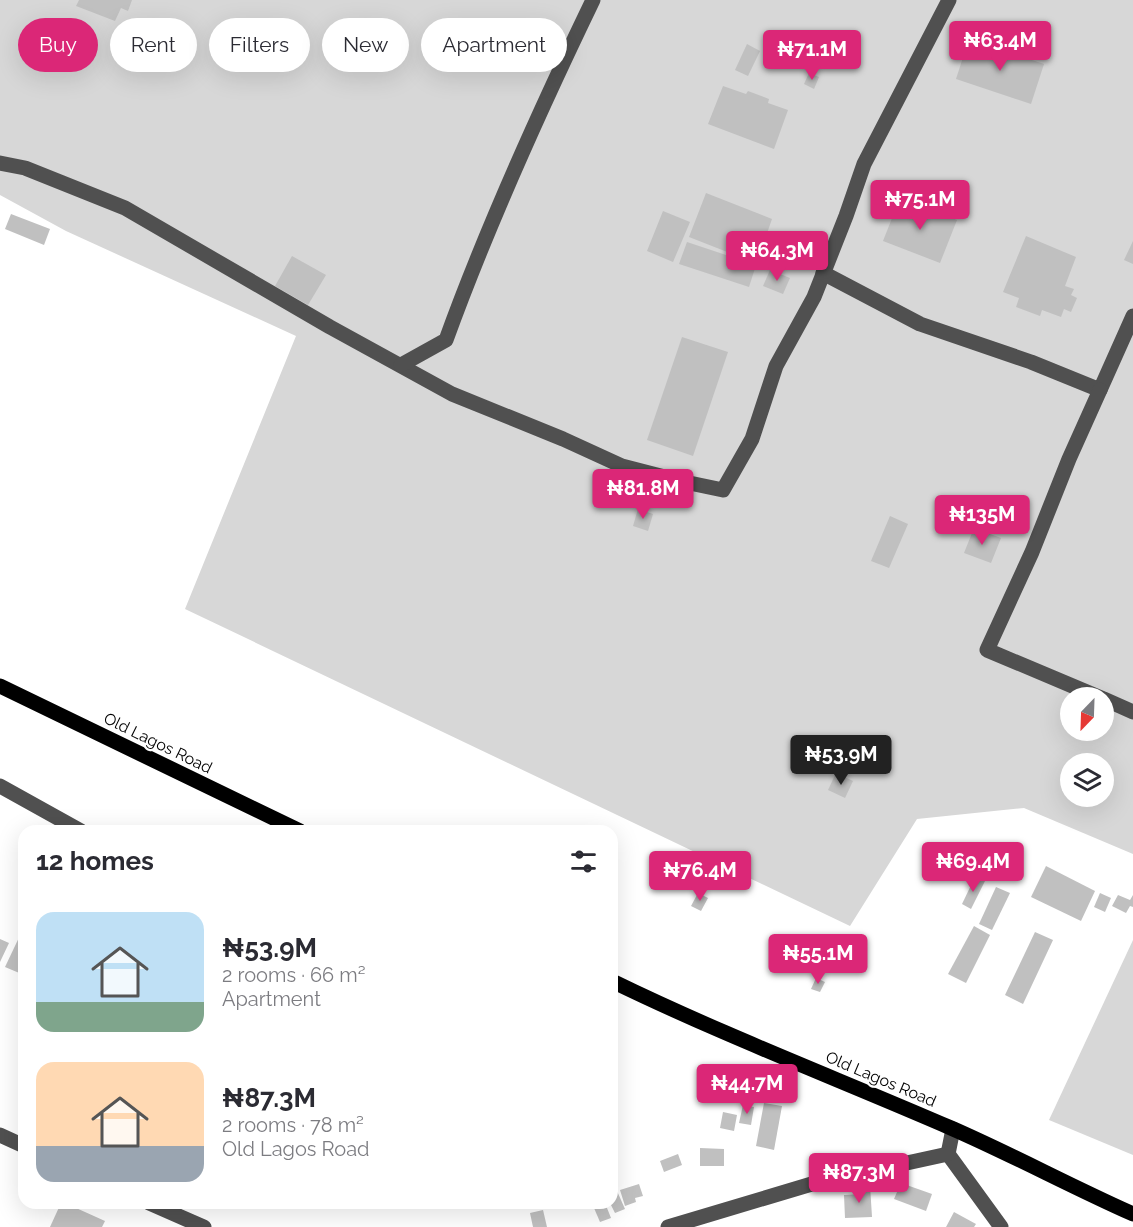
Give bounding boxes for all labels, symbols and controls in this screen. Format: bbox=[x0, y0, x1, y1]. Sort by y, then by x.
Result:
chip: Buy bbox=[18, 18, 98, 72]
chip: Rent bbox=[110, 18, 197, 72]
chip: Filters bbox=[209, 18, 310, 72]
chip: New bbox=[322, 18, 409, 72]
chip: Apartment bbox=[421, 18, 567, 72]
pin: ₦63.4M bbox=[951, 21, 1049, 72]
text: ₦63.4M bbox=[963, 28, 1037, 52]
pin: ₦71.1M bbox=[763, 30, 861, 81]
text: ₦71.1M bbox=[777, 37, 847, 61]
pin: ₦75.1M bbox=[871, 180, 969, 231]
text: ₦75.1M bbox=[885, 187, 955, 211]
pin: ₦64.3M bbox=[728, 231, 826, 282]
text: ₦64.3M bbox=[740, 238, 814, 262]
pin: ₦81.8M bbox=[594, 469, 692, 520]
text: ₦81.8M bbox=[606, 476, 680, 500]
pin: ₦135M bbox=[940, 495, 1024, 546]
text: ₦135M bbox=[949, 502, 1015, 526]
north arrow bbox=[1060, 687, 1114, 741]
map controls bbox=[1060, 687, 1114, 807]
street label: Old Lagos Road bbox=[101, 709, 215, 777]
pin: ₦53.9M bbox=[792, 735, 890, 786]
text: ₦53.9M bbox=[804, 742, 878, 766]
button: layers bbox=[1060, 753, 1114, 807]
pin: ₦69.4M bbox=[924, 842, 1022, 893]
icon: filters bbox=[567, 845, 600, 878]
text: 12 homes bbox=[36, 846, 154, 876]
text: ₦69.4M bbox=[936, 849, 1010, 873]
pin: ₦76.4M bbox=[651, 851, 749, 902]
text: ₦76.4M bbox=[663, 858, 737, 882]
text: ₦53.9M bbox=[222, 933, 317, 963]
pin: ₦55.1M bbox=[769, 934, 867, 985]
icon: home bbox=[84, 936, 156, 1008]
text: ₦55.1M bbox=[782, 941, 854, 965]
text: 2 rooms · 66 m² bbox=[222, 963, 365, 987]
text: Apartment bbox=[222, 987, 321, 1011]
street label: Old Lagos Road bbox=[823, 1047, 939, 1111]
pin: ₦44.7M bbox=[698, 1064, 796, 1115]
text: ₦44.7M bbox=[711, 1071, 783, 1095]
text: ₦87.3M bbox=[222, 1083, 316, 1113]
icon: home bbox=[84, 1086, 156, 1158]
text: 2 rooms · 78 m² bbox=[222, 1113, 364, 1137]
text: Old Lagos Road bbox=[222, 1137, 370, 1161]
pin: ₦87.3M bbox=[810, 1153, 908, 1204]
text: ₦87.3M bbox=[823, 1160, 895, 1184]

